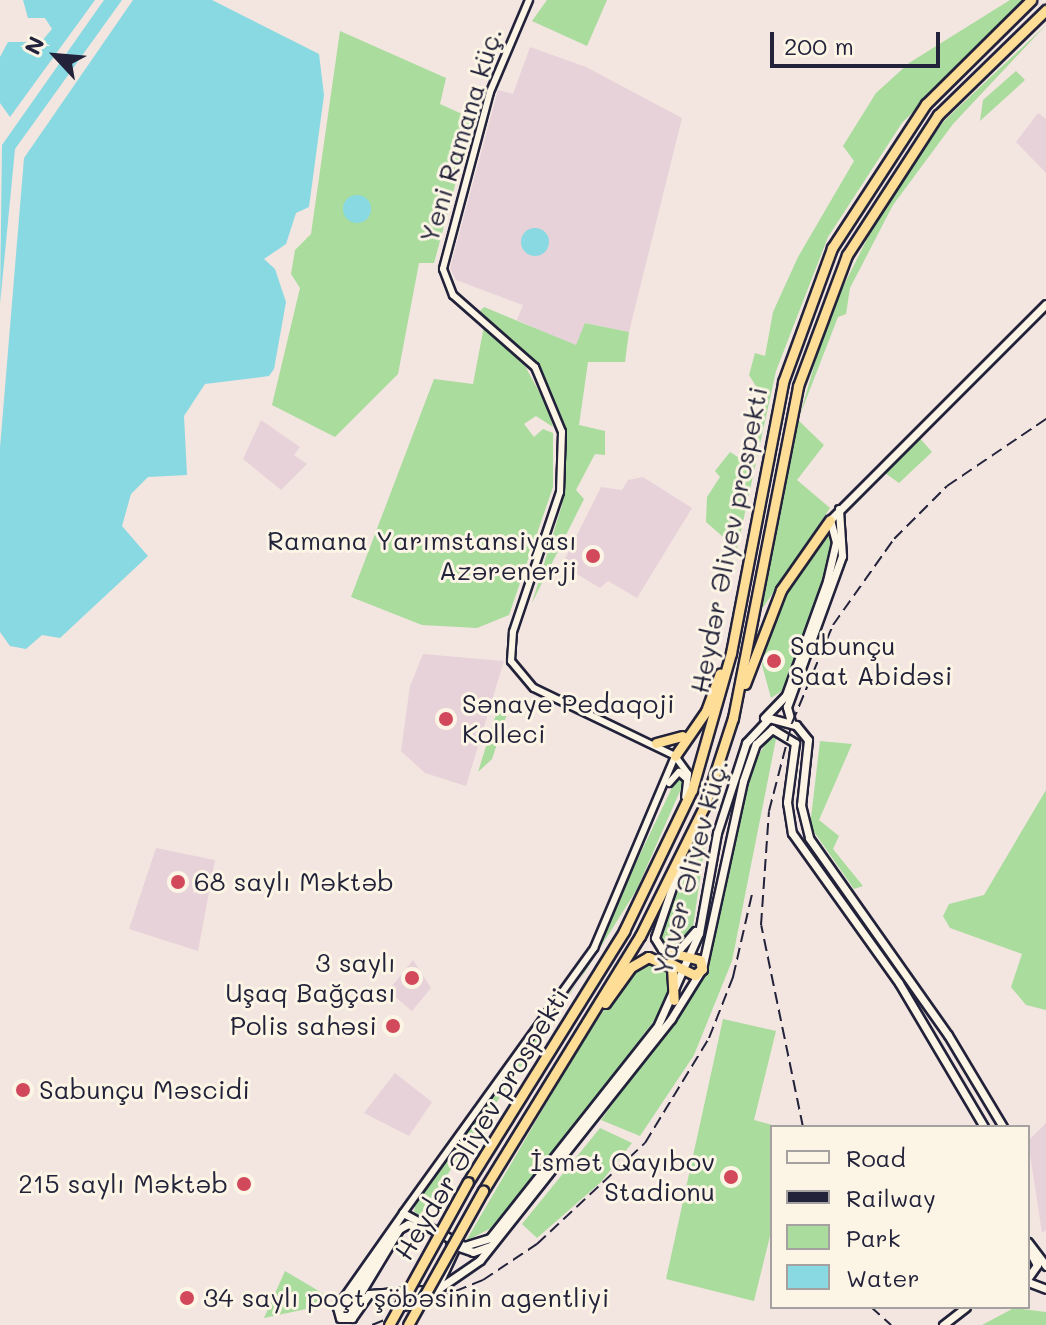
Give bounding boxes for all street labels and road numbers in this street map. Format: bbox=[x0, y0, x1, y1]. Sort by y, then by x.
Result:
street label: Yeni Ramana küç. bbox=[413, 24, 509, 246]
street label: Heydər Əliyev prospekti bbox=[684, 384, 774, 696]
street label: Yavər Əliyev küç. bbox=[647, 756, 735, 978]
street label: Heydər Əliyev prospekti bbox=[388, 982, 576, 1266]

